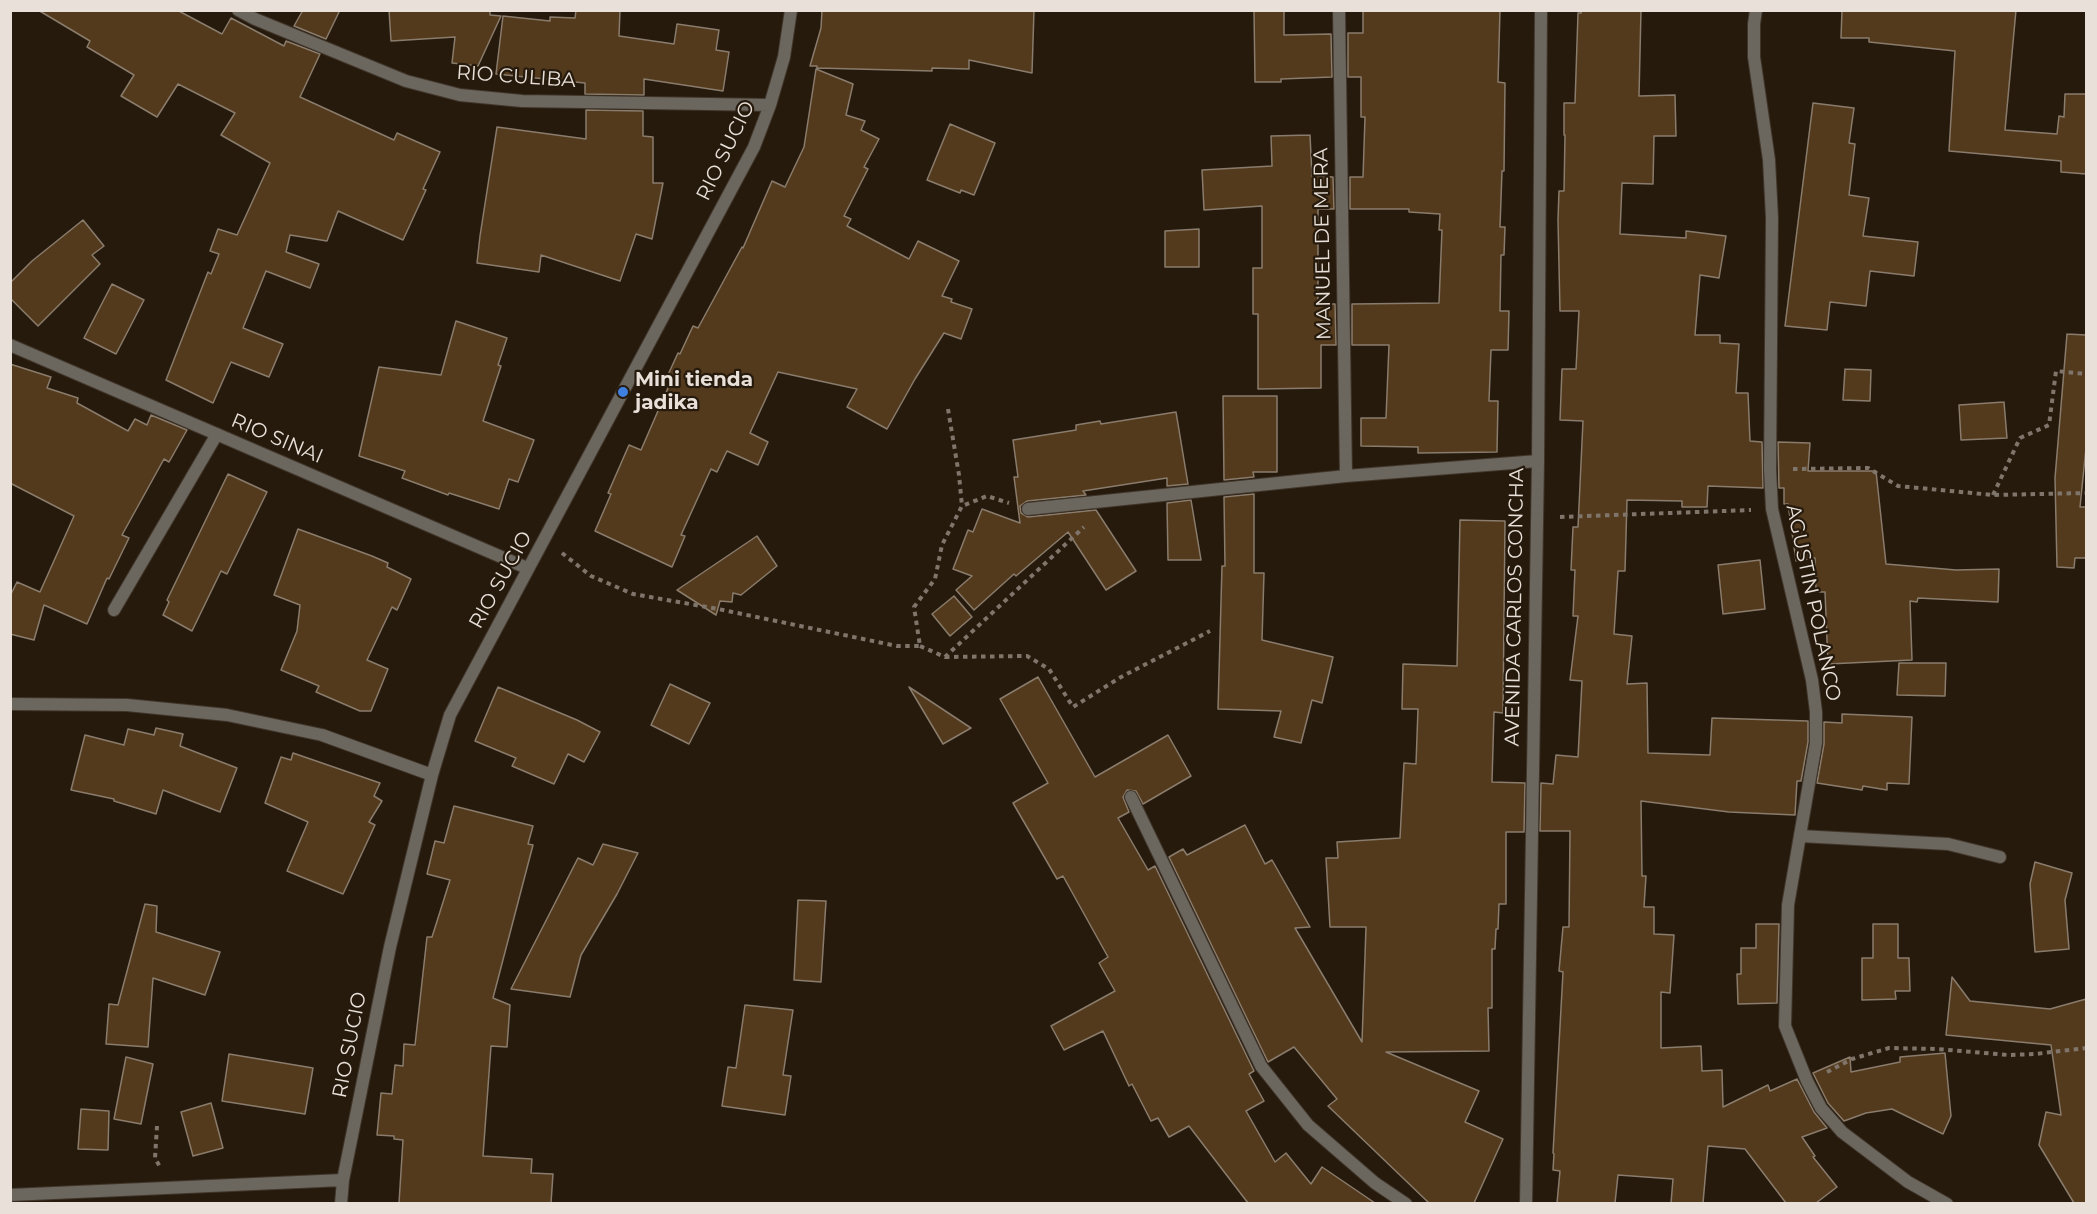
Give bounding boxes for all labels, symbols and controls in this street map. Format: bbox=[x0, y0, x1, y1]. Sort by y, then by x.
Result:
street label: RIO CULIBA bbox=[455, 61, 577, 93]
street label: RIO SUCIO bbox=[692, 97, 760, 205]
street label: MANUEL DE MERA bbox=[1309, 148, 1337, 340]
place label: Mini tienda jadika bbox=[635, 368, 753, 415]
marker: Mini tienda jadika bbox=[616, 385, 630, 399]
street label: RIO SINAI bbox=[227, 409, 327, 469]
street label: AVENIDA CARLOS CONCHA bbox=[1501, 468, 1529, 746]
street label: AGUSTIN POLANCO bbox=[1780, 503, 1846, 703]
street label: RIO SUCIO bbox=[464, 527, 538, 633]
street label: RIO SUCIO bbox=[328, 990, 372, 1100]

